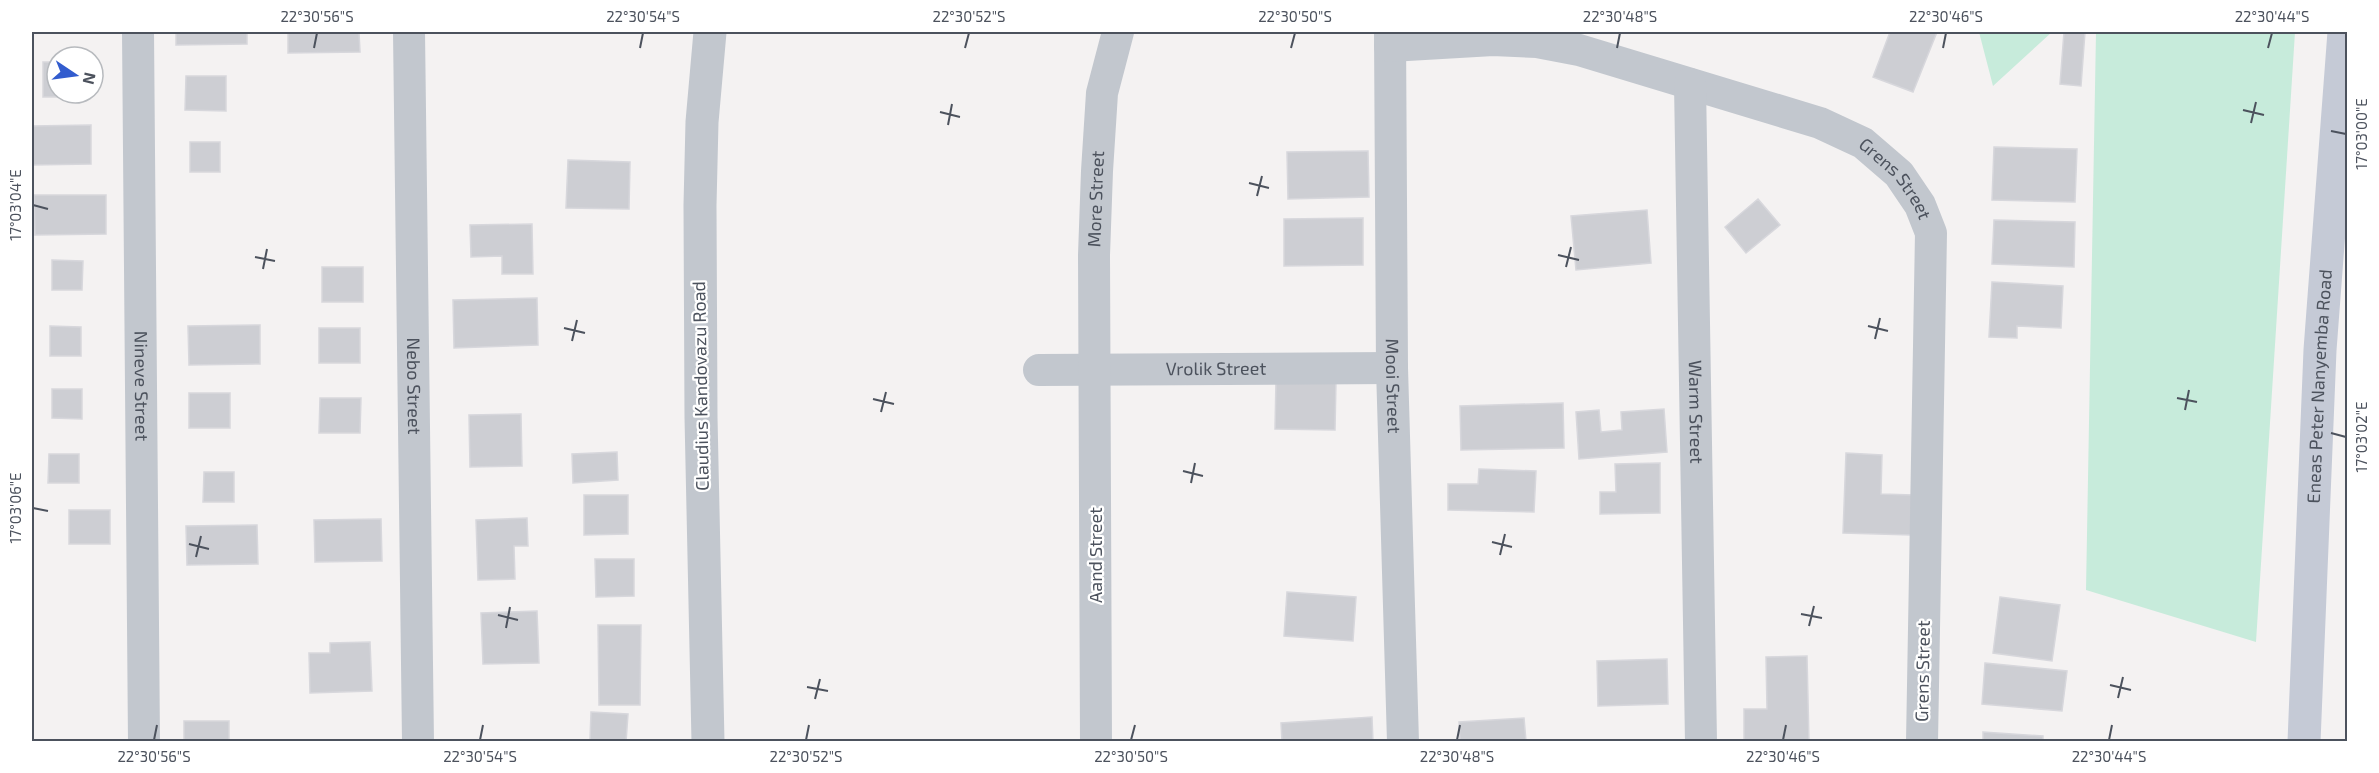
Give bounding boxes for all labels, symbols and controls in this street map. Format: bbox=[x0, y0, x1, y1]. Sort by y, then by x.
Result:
text: 22°30'56"S bbox=[280, 7, 354, 25]
text: 22°30'54"S bbox=[606, 7, 680, 25]
text: 22°30'52"S bbox=[932, 7, 1006, 25]
text: 22°30'50"S bbox=[1258, 7, 1332, 25]
text: 22°30'48"S bbox=[1583, 7, 1657, 25]
text: 22°30'46"S bbox=[1909, 7, 1983, 25]
text: 22°30'44"S bbox=[2235, 7, 2309, 25]
north arrow bbox=[45, 45, 105, 105]
text: N bbox=[80, 71, 101, 86]
text: 17°03'00"E bbox=[2352, 98, 2370, 170]
street label: Grens Street bbox=[1855, 133, 1937, 222]
street label: More Street bbox=[1082, 150, 1108, 248]
text: 17°03'04"E bbox=[6, 169, 24, 241]
street label: Eneas Peter Nanyemba Road bbox=[2302, 268, 2336, 504]
street label: Claudius Kandovazu Road bbox=[687, 281, 713, 491]
street label: Nineve Street bbox=[131, 331, 153, 441]
street label: Nebo Street bbox=[403, 337, 426, 435]
street label: Mooi Street bbox=[1382, 339, 1406, 434]
street label: Vrolik Street bbox=[1166, 357, 1266, 379]
street label: Warm Street bbox=[1685, 360, 1708, 464]
text: 17°03'02"E bbox=[2352, 402, 2370, 472]
text: 17°03'06"E bbox=[6, 473, 24, 543]
street label: Aand Street bbox=[1084, 507, 1106, 603]
street label: Grens Street bbox=[1910, 620, 1934, 722]
text: 22°30'56"S bbox=[117, 747, 191, 765]
text: 22°30'54"S bbox=[443, 747, 517, 765]
text: 22°30'52"S bbox=[769, 747, 843, 765]
text: 22°30'50"S bbox=[1094, 747, 1168, 765]
text: 22°30'48"S bbox=[1420, 747, 1494, 765]
text: 22°30'46"S bbox=[1746, 747, 1820, 765]
text: 22°30'44"S bbox=[2072, 747, 2146, 765]

